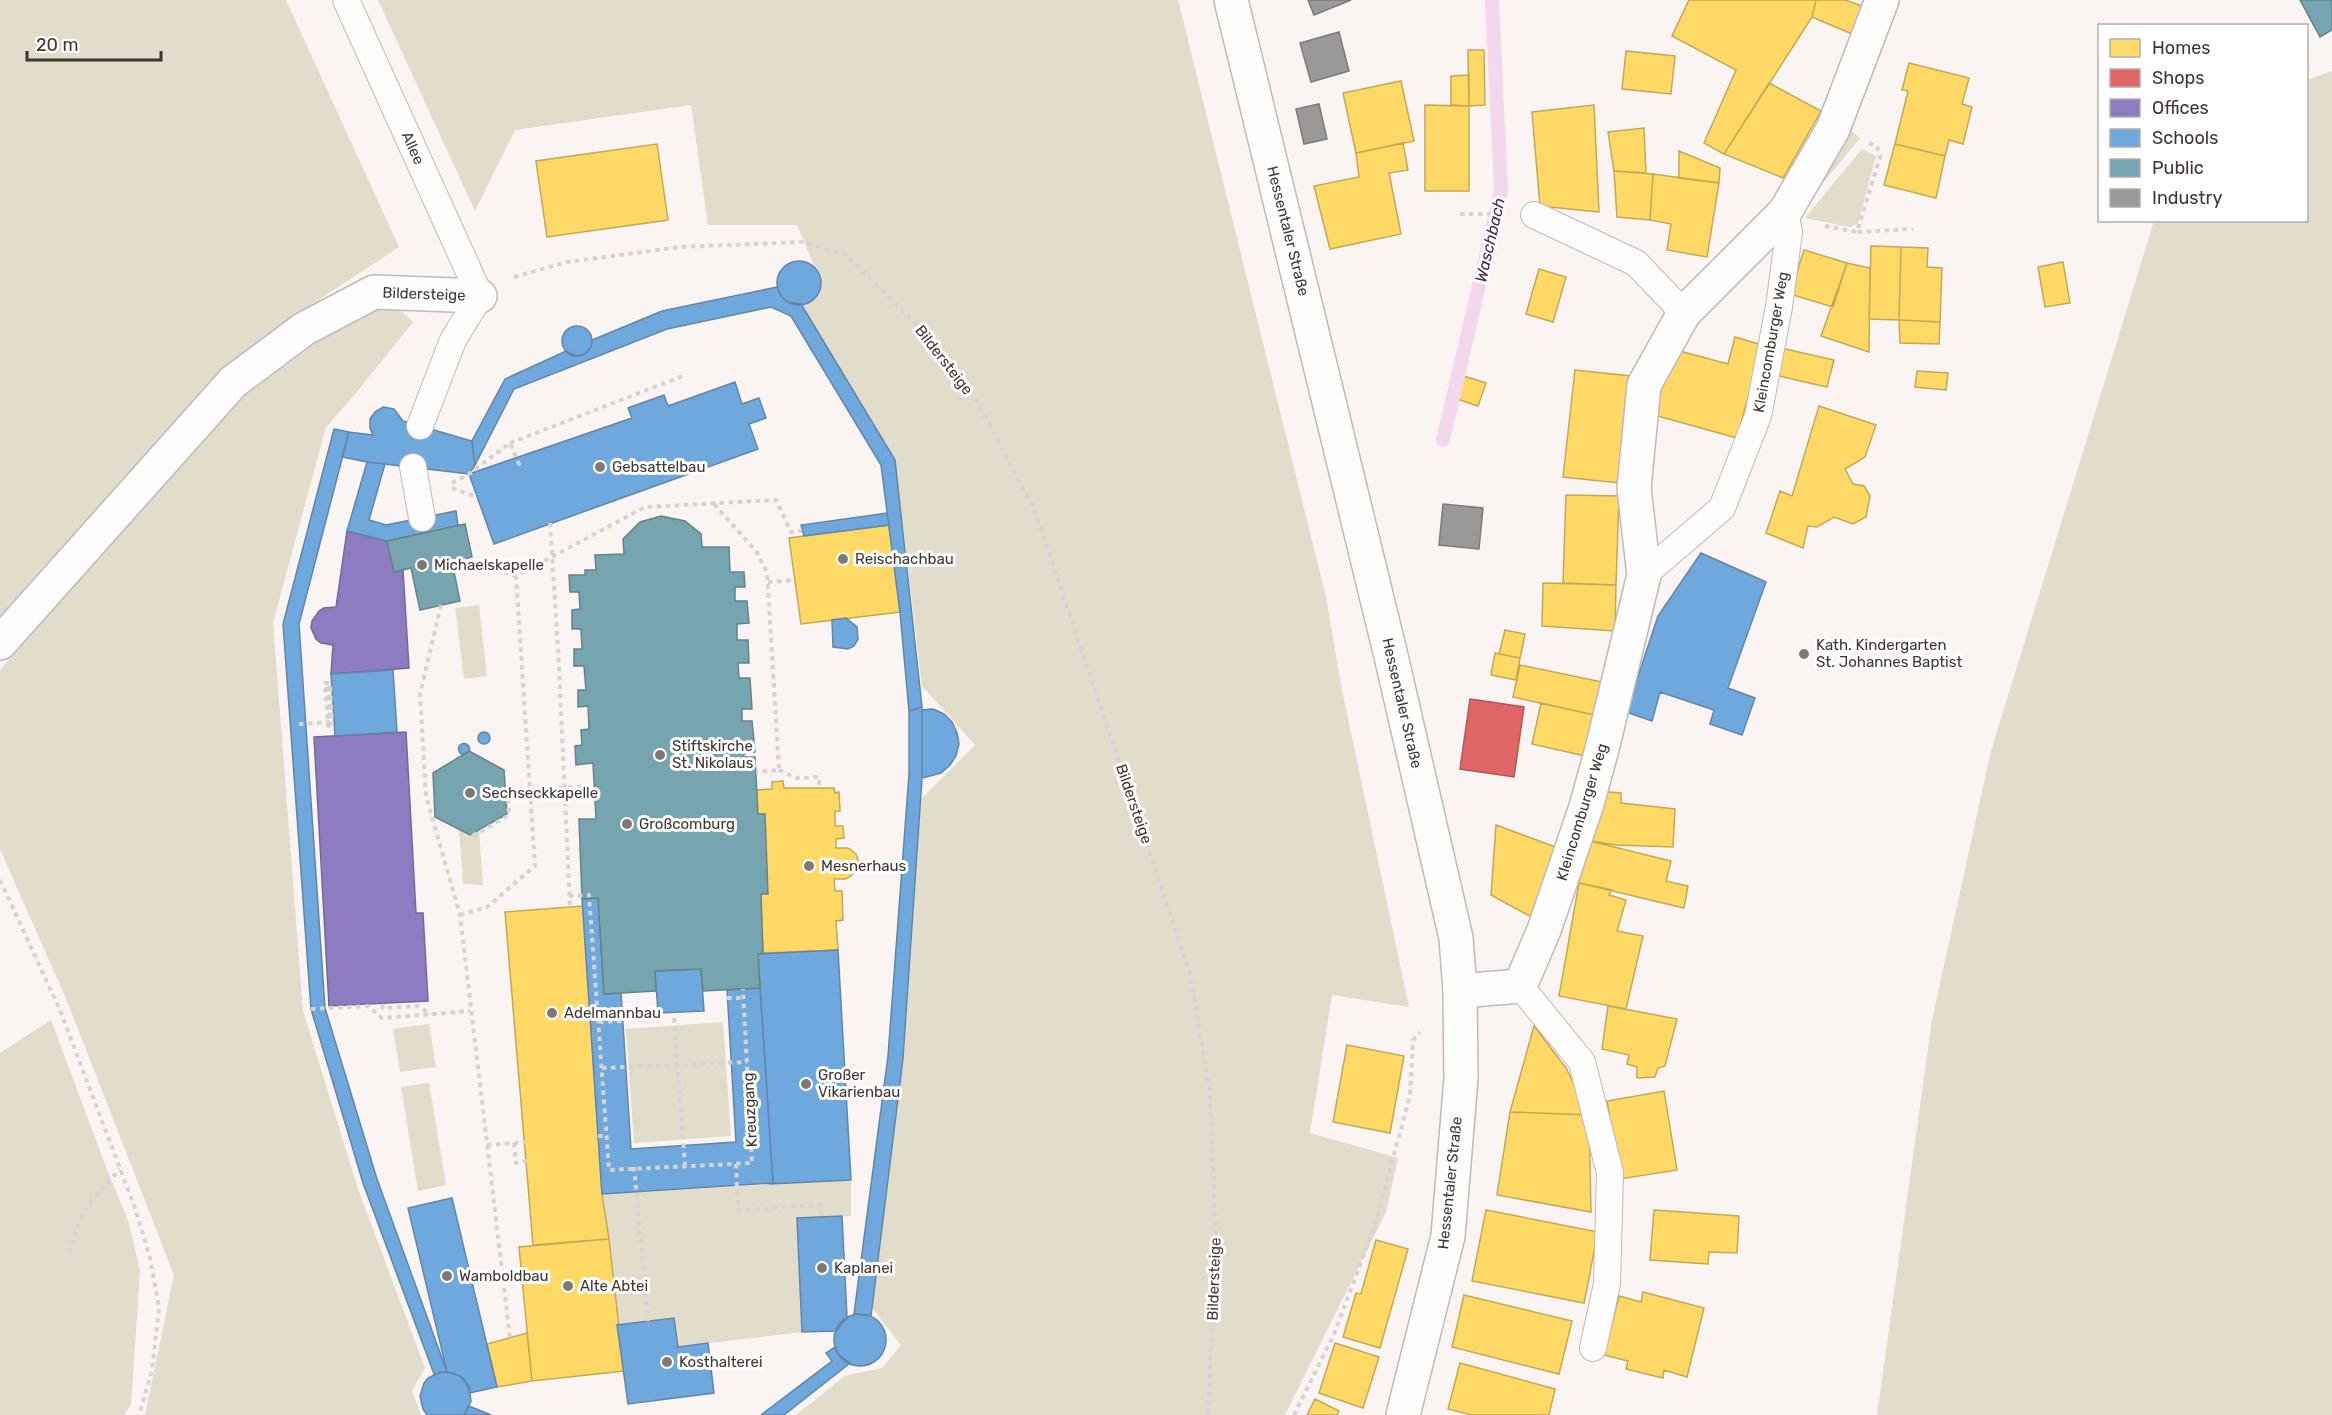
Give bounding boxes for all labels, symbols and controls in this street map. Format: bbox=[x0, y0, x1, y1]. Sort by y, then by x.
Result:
scale bar bbox=[27, 24, 160, 62]
legend bbox=[2098, 24, 2308, 222]
text: 20 m bbox=[36, 34, 78, 56]
text: Homes bbox=[2152, 37, 2210, 59]
text: Shops bbox=[2152, 67, 2204, 89]
text: Offices bbox=[2152, 97, 2209, 119]
text: Schools bbox=[2152, 127, 2218, 149]
street label: Allee bbox=[398, 129, 428, 167]
text: Public bbox=[2152, 157, 2204, 179]
street label: Hessentaler Straße bbox=[1263, 164, 1313, 298]
text: Industry bbox=[2152, 187, 2222, 209]
water label: Waschbach bbox=[1471, 196, 1509, 284]
street label: Kleincomburger Weg bbox=[1750, 270, 1792, 414]
street label: Bildersteige bbox=[382, 284, 466, 304]
street label: Bildersteige bbox=[911, 322, 977, 398]
place label: Gebsattelbau bbox=[612, 458, 705, 476]
marker: Gebsattelbau bbox=[593, 460, 607, 474]
place label: Reischachbau bbox=[855, 550, 954, 568]
marker: Reischachbau bbox=[836, 552, 850, 566]
place label: Michaelskapelle bbox=[434, 556, 544, 574]
marker: Michaelskapelle bbox=[415, 558, 429, 572]
street label: Hessentaler Straße bbox=[1378, 636, 1426, 770]
place label: Kath. Kindergarten St. Johannes Baptist bbox=[1816, 636, 1962, 671]
marker: Kath. Kindergarten St. Johannes Baptist bbox=[1797, 647, 1811, 661]
place label: Stiftskirche St. Nikolaus bbox=[672, 737, 754, 772]
street label: Kleincomburger Weg bbox=[1553, 741, 1611, 883]
marker: Stiftskirche St. Nikolaus bbox=[653, 748, 667, 762]
street label: Bildersteige bbox=[1112, 762, 1156, 846]
place label: Sechseckkapelle bbox=[482, 784, 598, 802]
marker: Sechseckkapelle bbox=[463, 786, 477, 800]
place label: Großcomburg bbox=[639, 815, 735, 833]
marker: Großcomburg bbox=[620, 817, 634, 831]
place label: Mesnerhaus bbox=[821, 857, 907, 875]
marker: Mesnerhaus bbox=[802, 859, 816, 873]
place label: Adelmannbau bbox=[564, 1004, 661, 1022]
marker: Adelmannbau bbox=[545, 1006, 559, 1020]
place label: Großer Vikarienbau bbox=[818, 1066, 900, 1101]
street label: Kreuzgang bbox=[739, 1072, 761, 1148]
marker: Großer Vikarienbau bbox=[799, 1077, 813, 1091]
street label: Hessentaler Straße bbox=[1434, 1116, 1466, 1250]
street label: Bildersteige bbox=[1204, 1237, 1224, 1321]
place label: Kaplanei bbox=[834, 1259, 893, 1277]
marker: Kaplanei bbox=[815, 1261, 829, 1275]
place label: Wamboldbau bbox=[459, 1267, 549, 1285]
marker: Wamboldbau bbox=[440, 1269, 454, 1283]
place label: Alte Abtei bbox=[580, 1277, 648, 1295]
marker: Alte Abtei bbox=[561, 1279, 575, 1293]
place label: Kosthalterei bbox=[679, 1353, 763, 1371]
marker: Kosthalterei bbox=[660, 1355, 674, 1369]

